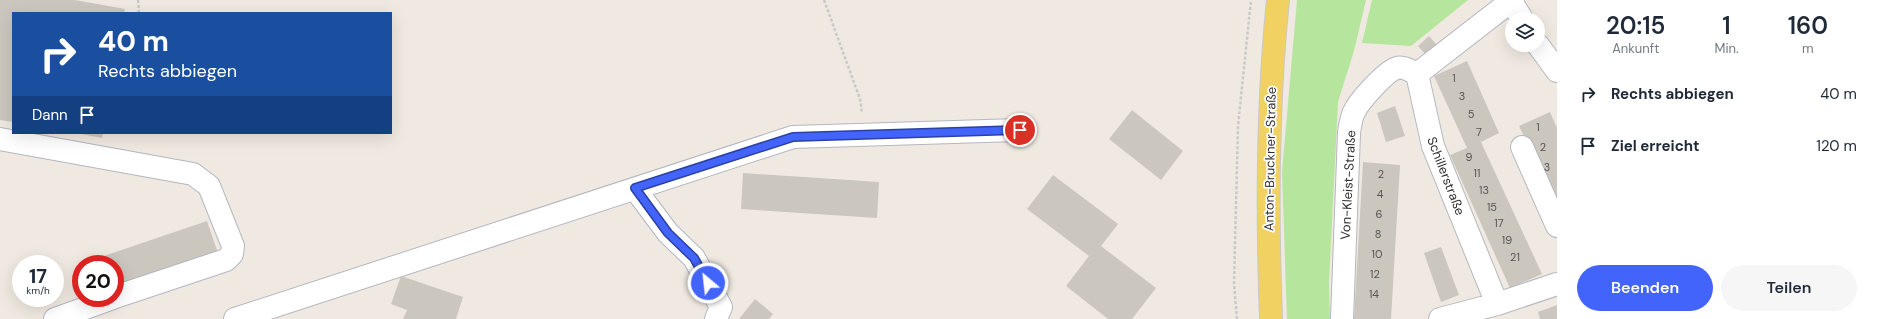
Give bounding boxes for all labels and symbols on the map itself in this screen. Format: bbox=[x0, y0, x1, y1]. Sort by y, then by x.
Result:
house number: 1 bbox=[1452, 71, 1456, 85]
street label: Anton-Bruckner-Straße bbox=[1260, 87, 1280, 231]
house number: 3 bbox=[1459, 89, 1465, 103]
house number: 5 bbox=[1468, 107, 1475, 121]
pin bbox=[1003, 113, 1037, 147]
house number: 1 bbox=[1536, 120, 1540, 134]
house number: 7 bbox=[1476, 125, 1482, 139]
street label: Von-Kleist-Straße bbox=[1337, 130, 1359, 240]
street label: Schillerstraße bbox=[1423, 134, 1469, 218]
house number: 2 bbox=[1540, 140, 1546, 154]
house number: 9 bbox=[1466, 150, 1473, 164]
house number: 3 bbox=[1544, 160, 1550, 174]
house number: 11 bbox=[1474, 166, 1480, 180]
house number: 2 bbox=[1378, 167, 1384, 181]
house number: 13 bbox=[1479, 183, 1489, 197]
house number: 4 bbox=[1377, 187, 1384, 201]
house number: 15 bbox=[1487, 200, 1497, 214]
house number: 6 bbox=[1376, 207, 1383, 221]
house number: 17 bbox=[1494, 216, 1504, 230]
house number: 8 bbox=[1375, 227, 1381, 241]
house number: 19 bbox=[1502, 233, 1512, 247]
house number: 10 bbox=[1372, 247, 1382, 261]
house number: 21 bbox=[1510, 250, 1520, 264]
speed limit sign: 20 bbox=[72, 255, 124, 307]
position arrow bbox=[687, 262, 729, 304]
house number: 12 bbox=[1370, 267, 1380, 281]
house number: 14 bbox=[1369, 287, 1379, 301]

